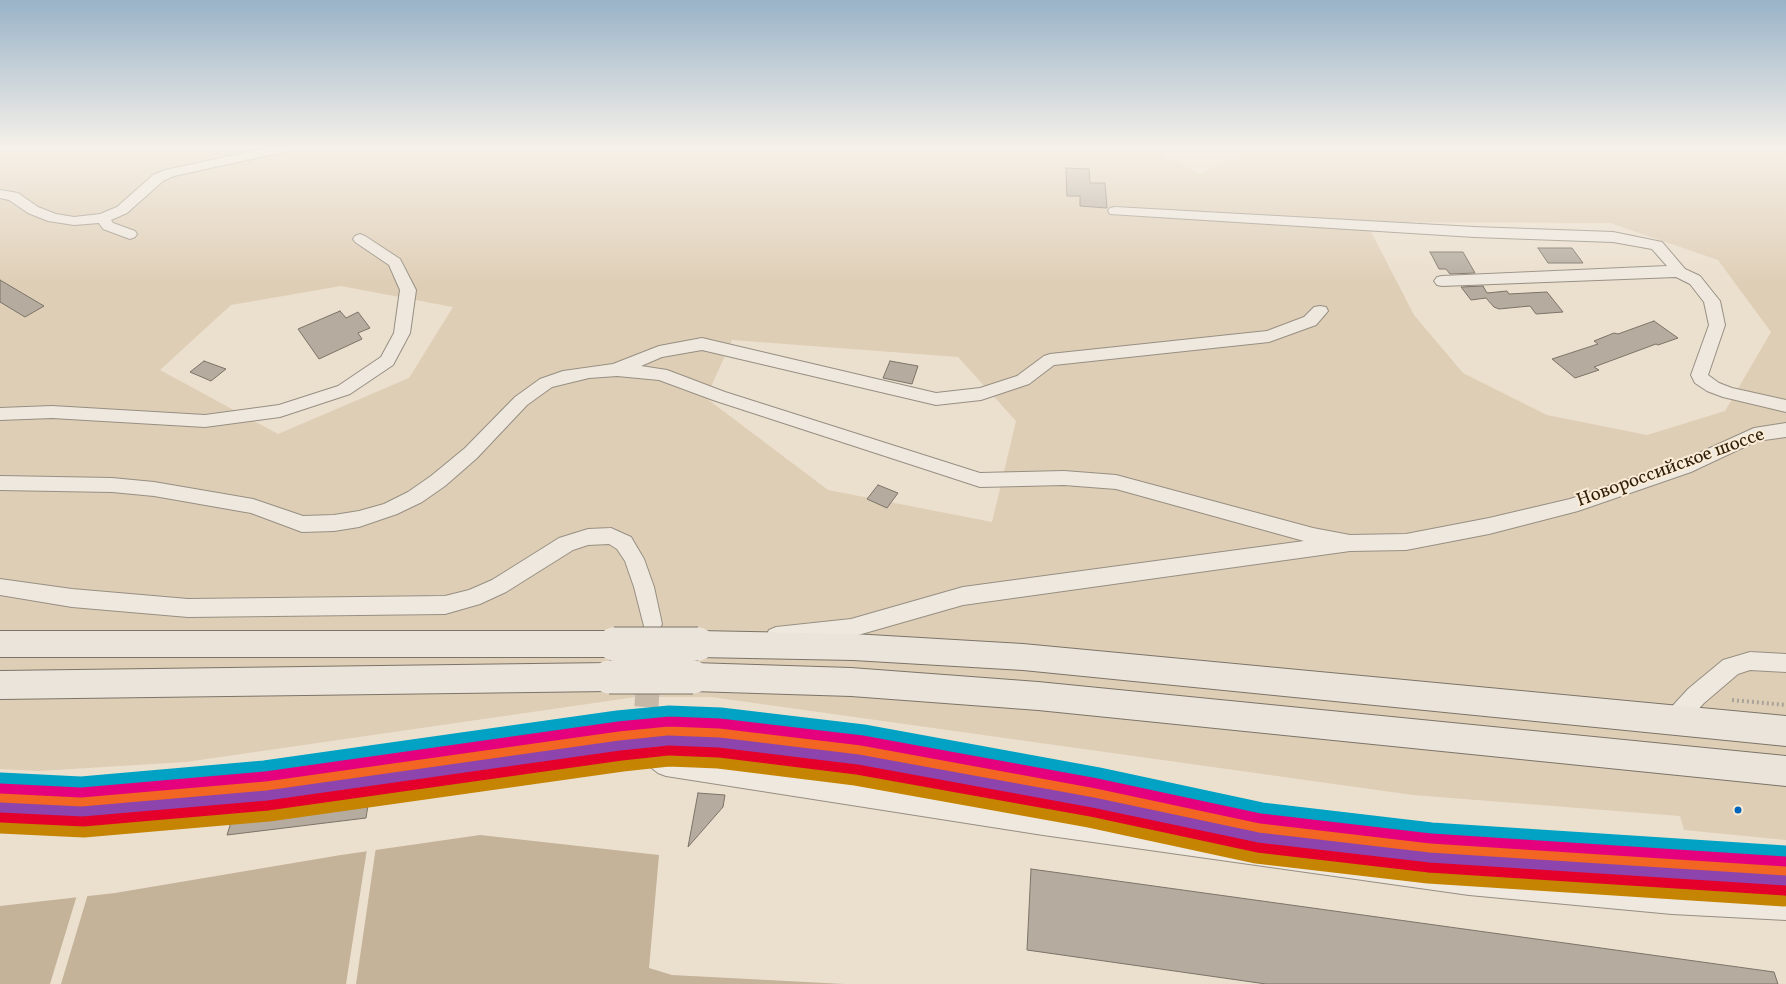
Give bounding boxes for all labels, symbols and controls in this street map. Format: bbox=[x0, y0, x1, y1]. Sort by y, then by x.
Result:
street label: Новороссийское шоссе bbox=[1574, 424, 1768, 514]
unlabelled marker bbox=[1733, 805, 1743, 815]

